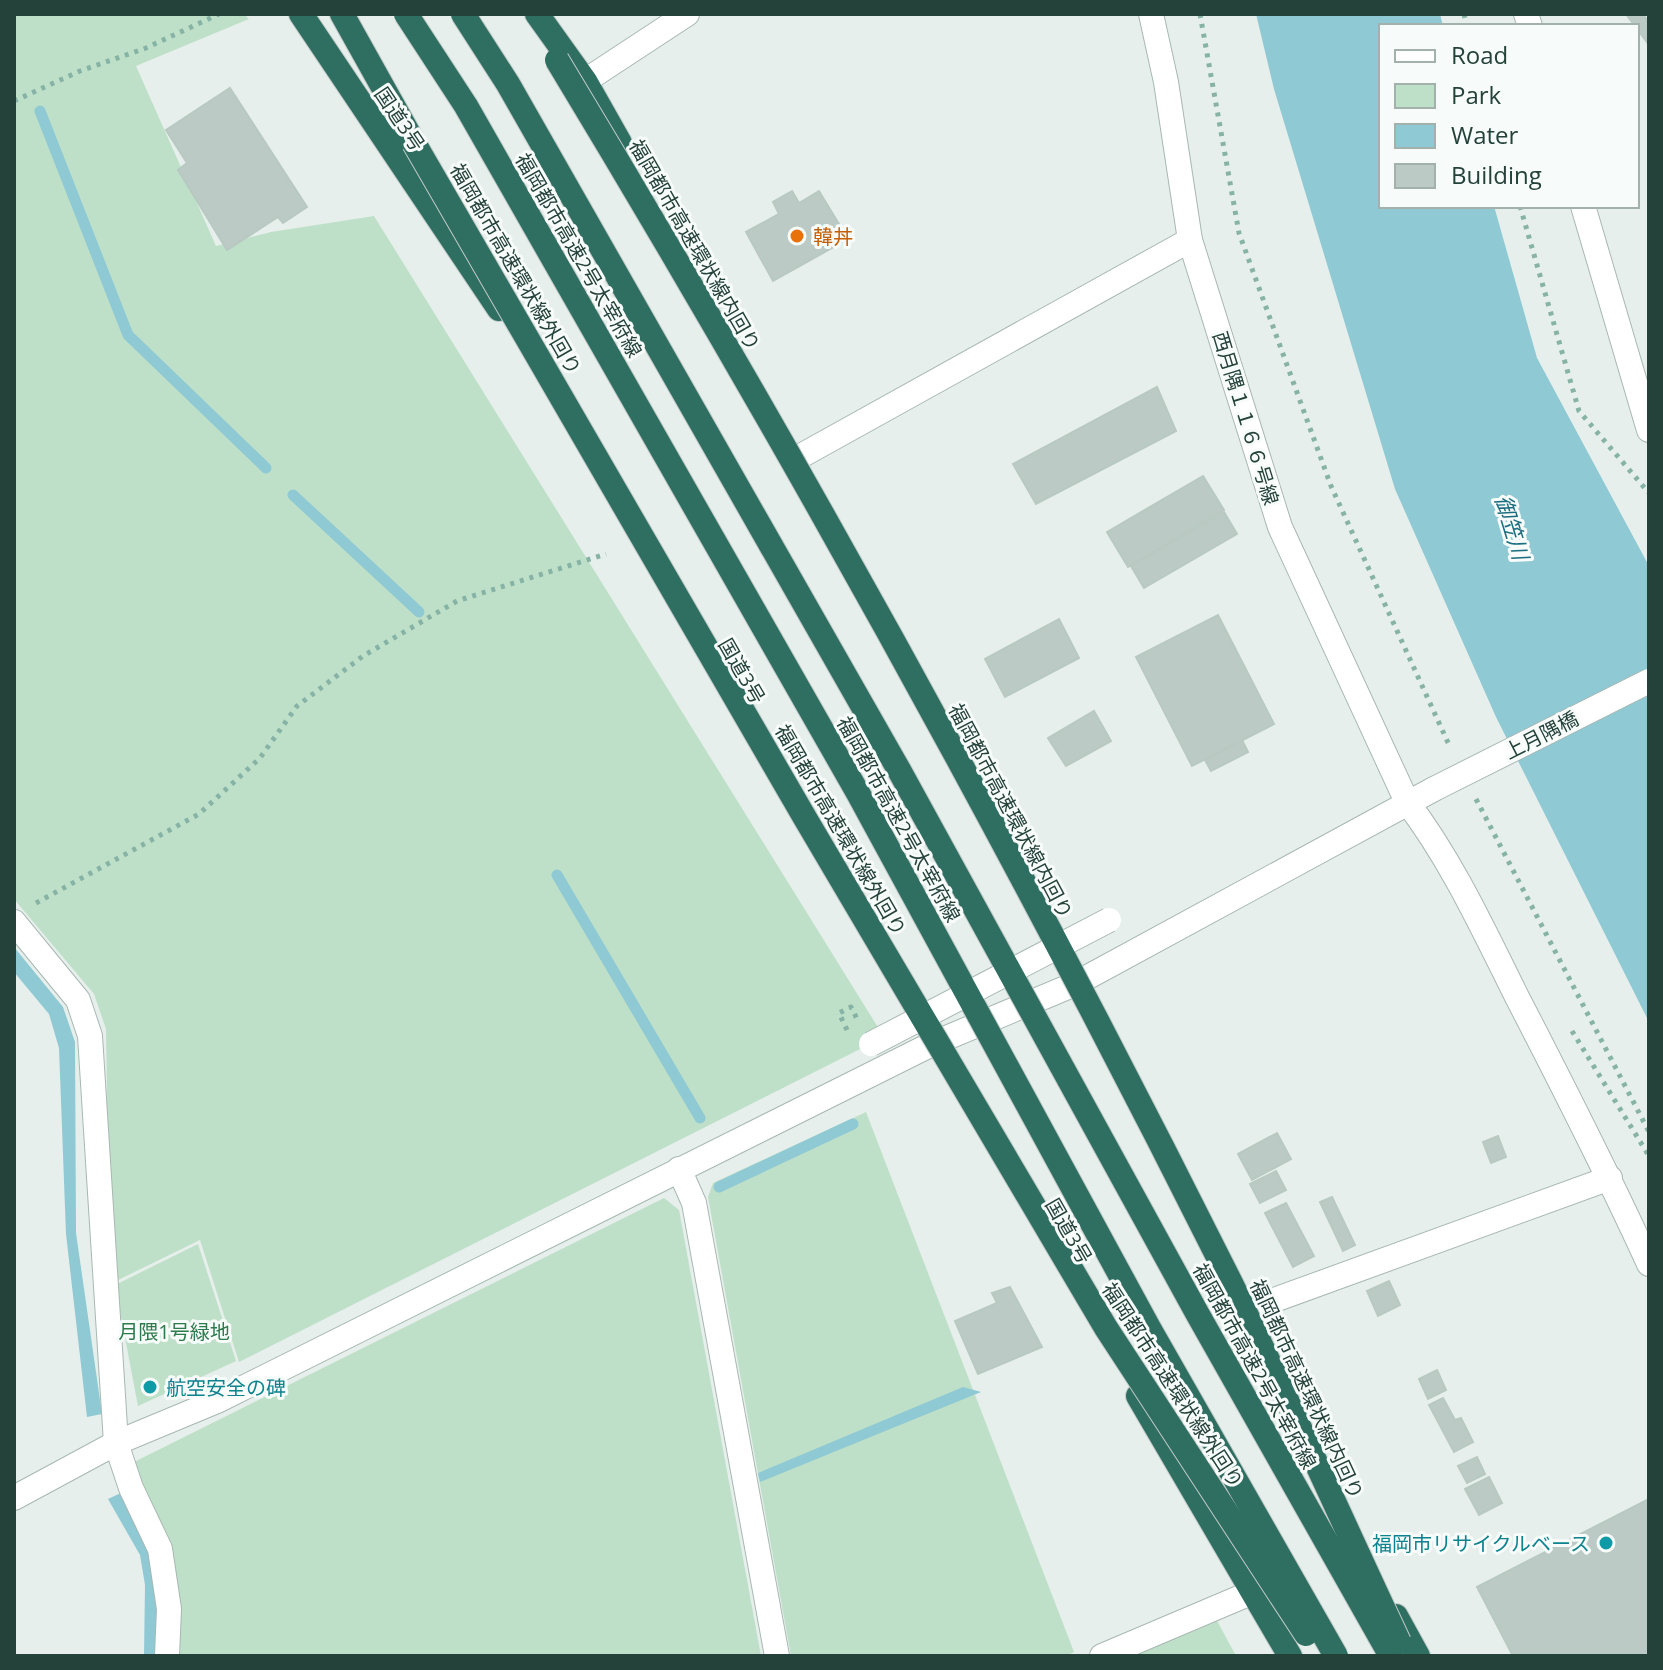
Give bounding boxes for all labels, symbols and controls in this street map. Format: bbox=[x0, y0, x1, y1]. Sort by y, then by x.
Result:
legend bbox=[1379, 24, 1639, 208]
text: Road bbox=[1451, 38, 1508, 71]
text: Park bbox=[1451, 78, 1502, 111]
street label: 国道3号 bbox=[369, 82, 431, 156]
text: Water bbox=[1451, 118, 1519, 151]
street label: 福岡都市高速環状線内回り bbox=[623, 134, 767, 356]
street label: 福岡都市高速2号太宰府線 bbox=[509, 148, 649, 362]
street label: 福岡都市高速環状線外回り bbox=[444, 158, 588, 380]
text: Building bbox=[1451, 158, 1542, 191]
place label: 韓丼 bbox=[813, 223, 853, 250]
marker: 韓丼 bbox=[788, 227, 806, 245]
street label: 西月隅１１６６号線 bbox=[1207, 328, 1285, 508]
water label: 御笠川 bbox=[1489, 491, 1538, 565]
street label: 国道3号 bbox=[712, 633, 772, 709]
street label: 福岡都市高速環状線内回り bbox=[943, 699, 1079, 923]
street label: 上月隅橋 bbox=[1499, 705, 1583, 765]
street label: 福岡都市高速2号太宰府線 bbox=[831, 711, 967, 927]
street label: 福岡都市高速環状線外回り bbox=[769, 719, 913, 941]
street label: 国道3号 bbox=[1039, 1193, 1099, 1269]
street label: 福岡都市高速2号太宰府線 bbox=[1187, 1258, 1323, 1474]
street label: 福岡都市高速環状線内回り bbox=[1244, 1275, 1370, 1503]
street label: 福岡都市高速環状線外回り bbox=[1096, 1277, 1250, 1493]
park label: 月隈1号緑地 bbox=[118, 1318, 230, 1345]
place label: 航空安全の碑 bbox=[166, 1374, 286, 1401]
marker: 航空安全の碑 bbox=[141, 1378, 159, 1396]
place label: 福岡市リサイクルベース bbox=[1372, 1530, 1590, 1557]
marker: 福岡市リサイクルベース bbox=[1597, 1534, 1615, 1552]

